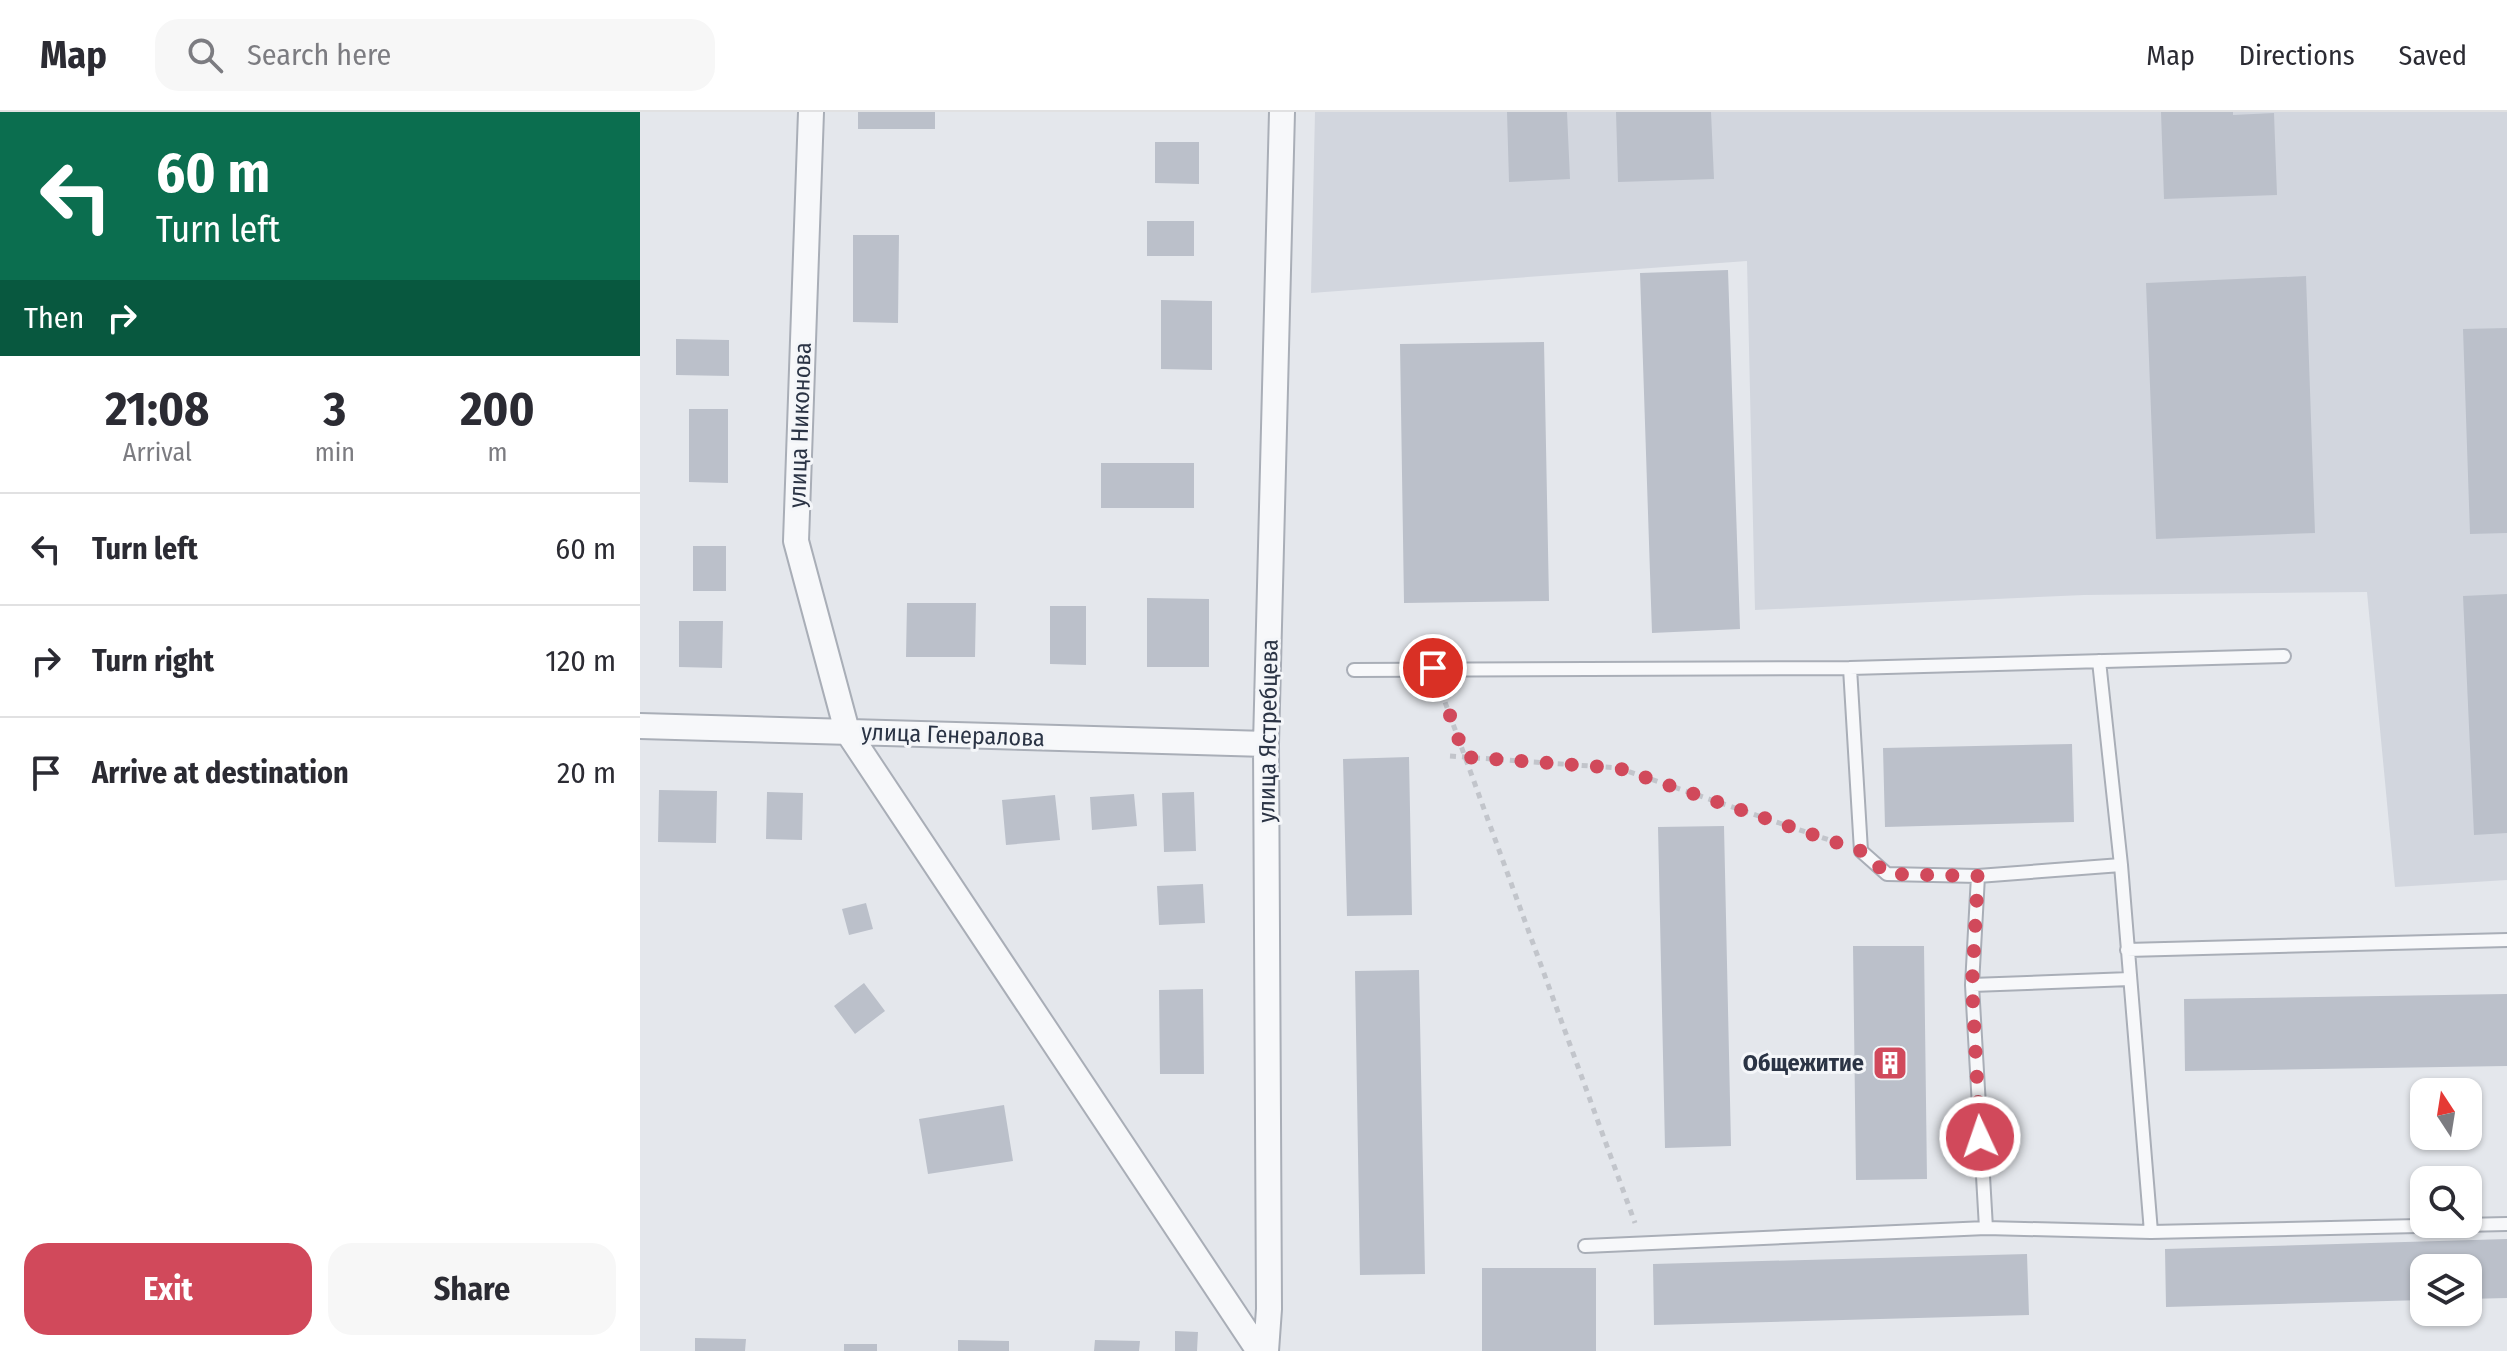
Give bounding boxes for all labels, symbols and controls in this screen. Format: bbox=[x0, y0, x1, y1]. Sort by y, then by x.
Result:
search box bbox=[155, 19, 715, 91]
text: Map bbox=[40, 32, 107, 78]
icon: search bbox=[183, 33, 227, 77]
text: Search here bbox=[247, 37, 391, 73]
text: Map bbox=[2146, 39, 2195, 72]
text: Directions bbox=[2239, 39, 2355, 72]
text: Saved bbox=[2399, 39, 2467, 72]
text: 60 m bbox=[156, 140, 270, 207]
icon: left bbox=[24, 144, 128, 248]
text: Turn left bbox=[156, 208, 280, 252]
icon: right bbox=[100, 296, 144, 340]
text: Then bbox=[24, 300, 84, 336]
street label: улица Никонова bbox=[783, 342, 817, 508]
text: 21:08 bbox=[105, 380, 209, 438]
text: 3 bbox=[323, 380, 346, 438]
text: 200 bbox=[460, 380, 535, 438]
text: Arrival bbox=[123, 437, 192, 468]
text: min bbox=[315, 437, 355, 468]
text: m bbox=[487, 437, 507, 468]
icon: left bbox=[24, 527, 68, 571]
text: Turn left bbox=[92, 531, 198, 567]
text: 60 m bbox=[555, 531, 616, 567]
pin bbox=[1399, 634, 1467, 702]
icon: right bbox=[24, 639, 68, 683]
street label: улица Ястребцева bbox=[1252, 639, 1284, 823]
text: Turn right bbox=[92, 643, 214, 679]
text: 120 m bbox=[545, 643, 616, 679]
icon: arrive bbox=[1411, 646, 1455, 690]
street label: улица Генералова bbox=[861, 718, 1045, 752]
icon: arrive bbox=[24, 751, 68, 795]
text: Arrive at destination bbox=[92, 755, 349, 791]
text: 20 m bbox=[557, 755, 616, 791]
building icon: Общежитие bbox=[1871, 1044, 1909, 1082]
place label: Общежитие bbox=[1743, 1049, 1864, 1077]
north arrow bbox=[2410, 1078, 2482, 1150]
map controls bbox=[2410, 1078, 2482, 1326]
position arrow bbox=[1938, 1095, 2022, 1179]
button: search bbox=[2410, 1166, 2482, 1238]
button: Exit bbox=[24, 1243, 312, 1335]
button: Share bbox=[328, 1243, 616, 1335]
button: layers bbox=[2410, 1254, 2482, 1326]

